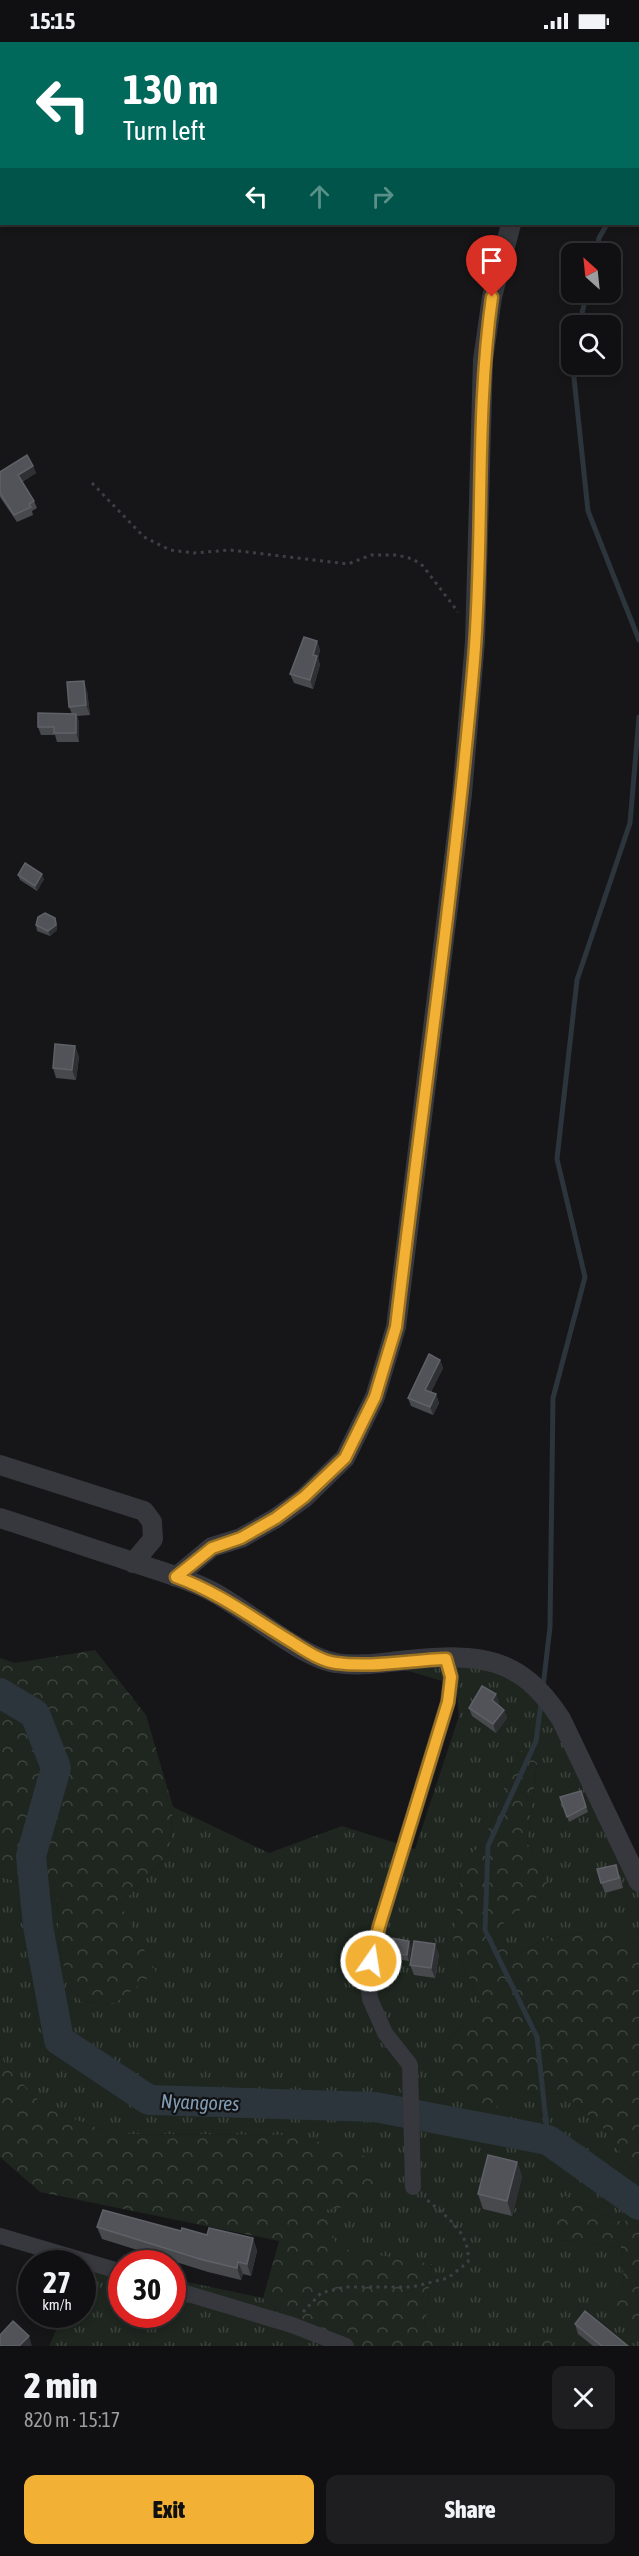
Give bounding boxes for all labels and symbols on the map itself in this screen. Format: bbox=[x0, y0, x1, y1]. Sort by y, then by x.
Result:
pin bbox=[466, 235, 517, 297]
north arrow bbox=[561, 243, 621, 303]
position arrow bbox=[339, 1929, 403, 1993]
water label: Nyangores bbox=[160, 2089, 240, 2115]
speed limit sign: 30 bbox=[108, 2250, 186, 2328]

